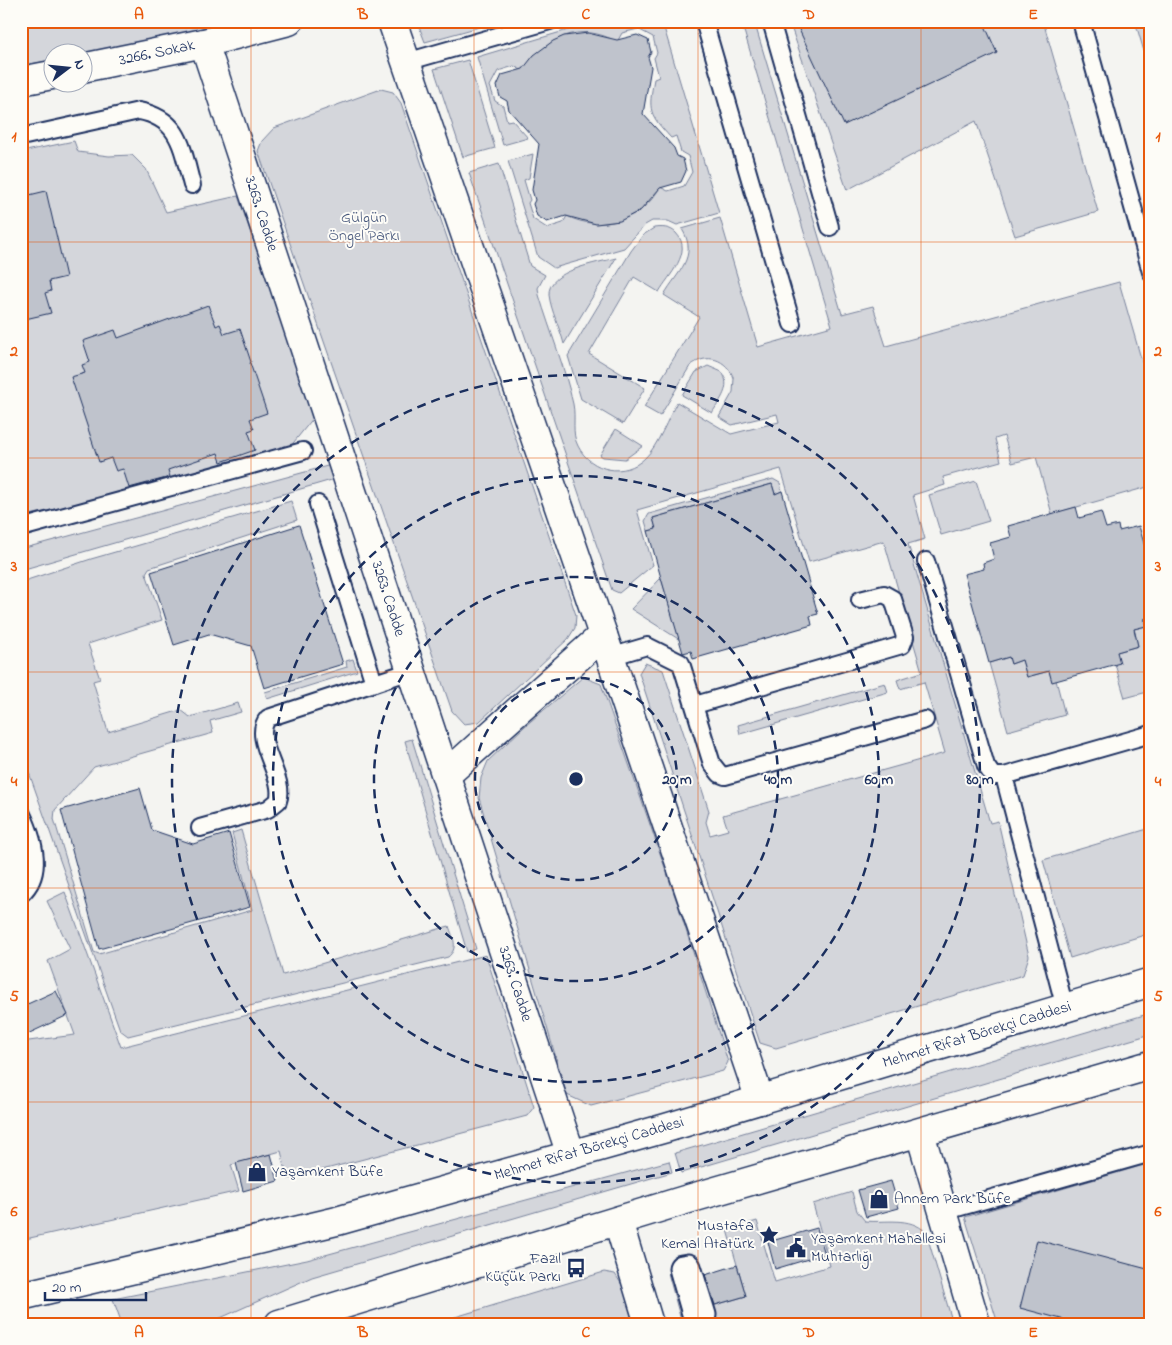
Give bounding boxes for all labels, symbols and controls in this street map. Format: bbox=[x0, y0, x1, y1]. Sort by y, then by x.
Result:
text: A bbox=[134, 3, 144, 27]
text: B bbox=[357, 3, 369, 27]
text: C bbox=[582, 3, 591, 27]
text: D bbox=[802, 3, 815, 27]
text: E bbox=[1028, 3, 1038, 27]
street label: 3266. Sokak bbox=[117, 33, 198, 73]
north arrow bbox=[42, 42, 92, 92]
text: N bbox=[68, 57, 90, 72]
text: 1 bbox=[11, 125, 17, 149]
text: 1 bbox=[1155, 125, 1161, 149]
street label: 3263. Cadde bbox=[238, 173, 285, 256]
park label: Gülgün Öngel Parkı bbox=[328, 206, 400, 248]
text: 2 bbox=[9, 340, 18, 364]
text: 2 bbox=[1153, 340, 1162, 364]
text: 3 bbox=[10, 555, 18, 579]
text: 3 bbox=[1154, 555, 1162, 579]
street label: 3263. Cadde bbox=[365, 558, 412, 641]
text: 20 m bbox=[661, 769, 692, 791]
text: 40 m bbox=[763, 769, 792, 791]
text: 60 m bbox=[864, 769, 894, 791]
text: 80 m bbox=[965, 769, 994, 791]
text: 4 bbox=[10, 770, 18, 794]
centre of rings bbox=[567, 770, 585, 788]
text: 4 bbox=[1154, 770, 1162, 794]
street label: 3263. Cadde bbox=[492, 943, 539, 1026]
text: 5 bbox=[9, 985, 19, 1009]
text: 5 bbox=[1153, 985, 1163, 1009]
street label: Mehmet Rifat Börekçi Caddesi bbox=[880, 995, 1075, 1075]
street label: Mehmet Rifat Börekçi Caddesi bbox=[491, 1110, 687, 1188]
place label: Yaşamkent Büfe bbox=[272, 1160, 384, 1184]
shop icon: Yaşamkent Büfe bbox=[246, 1161, 268, 1183]
place label: Annem Park Büfe bbox=[894, 1187, 1011, 1211]
shop icon: Annem Park Büfe bbox=[868, 1188, 890, 1210]
text: 6 bbox=[9, 1200, 18, 1224]
text: 6 bbox=[1153, 1200, 1162, 1224]
place label: Mustafa Kemal Atatürk bbox=[661, 1214, 755, 1256]
place icon: Mustafa Kemal Atatürk bbox=[758, 1224, 780, 1246]
place label: Yaşamkent Mahallesi Muhtarlığı bbox=[811, 1227, 946, 1269]
public building icon: Yaşamkent Mahallesi Muhtarlığı bbox=[785, 1237, 807, 1259]
place label: Fazıl Küçük Parkı bbox=[485, 1247, 561, 1289]
bus stop icon: Fazıl Küçük Parkı bbox=[565, 1257, 587, 1279]
scale bar bbox=[45, 1270, 146, 1302]
text: 20 m bbox=[52, 1277, 82, 1299]
text: A bbox=[134, 1321, 144, 1345]
text: B bbox=[357, 1321, 369, 1345]
text: C bbox=[582, 1321, 591, 1345]
text: D bbox=[802, 1321, 815, 1345]
text: E bbox=[1028, 1321, 1038, 1345]

